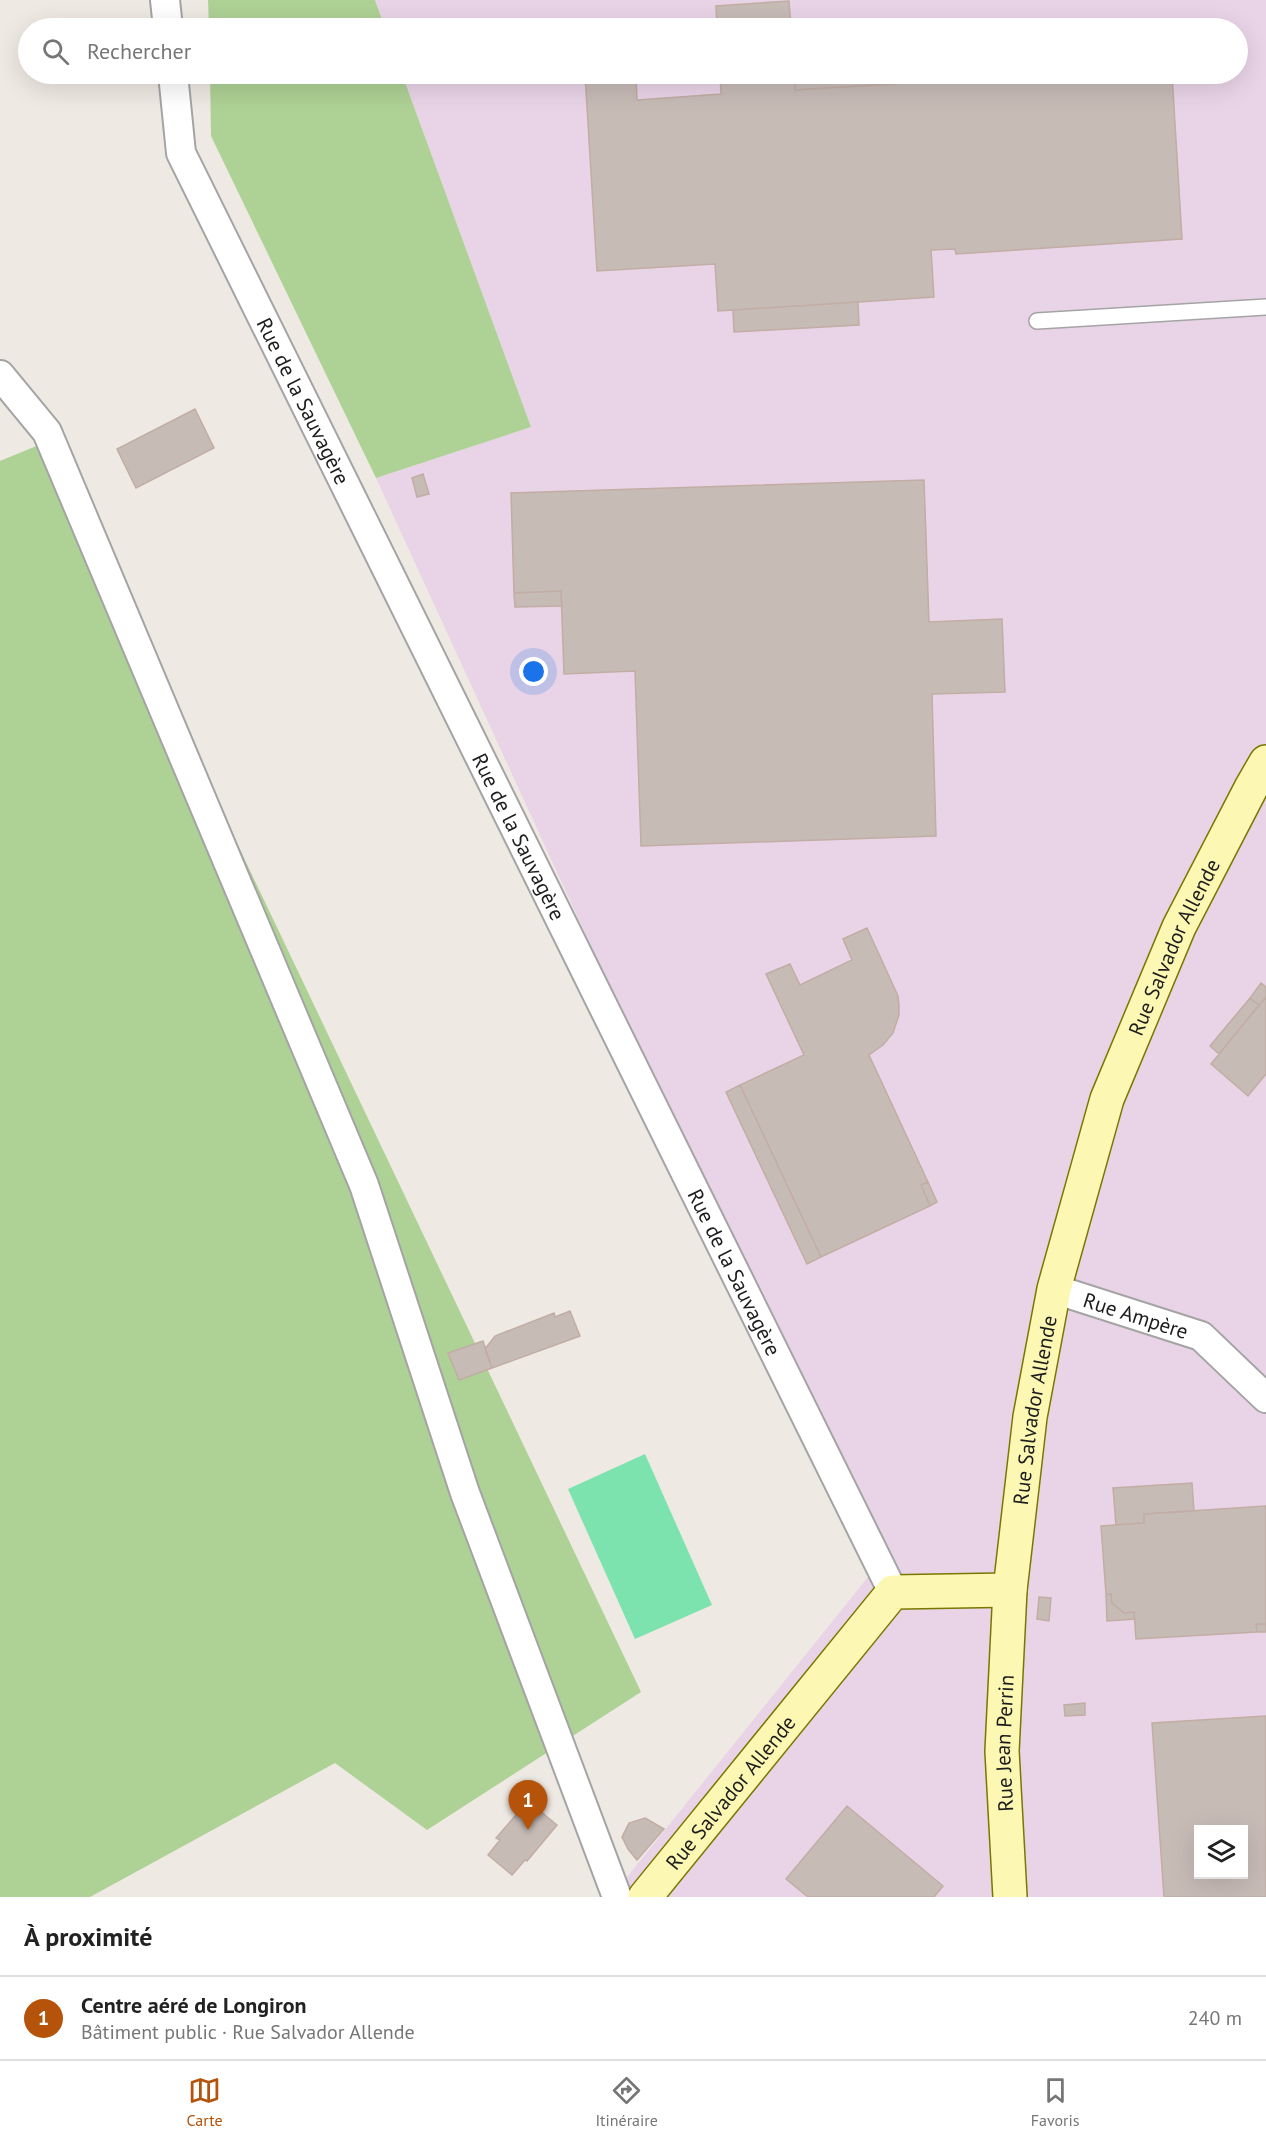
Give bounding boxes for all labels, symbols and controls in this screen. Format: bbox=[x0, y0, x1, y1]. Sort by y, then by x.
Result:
search box bbox=[18, 18, 1248, 84]
icon: search bbox=[39, 35, 72, 68]
text: Rechercher bbox=[87, 37, 191, 65]
street label: Rue de la Sauvagère bbox=[251, 313, 356, 489]
your location bbox=[519, 657, 548, 686]
street label: Rue de la Sauvagère bbox=[467, 749, 572, 924]
street label: Rue Salvador Allende bbox=[1122, 854, 1226, 1039]
street label: Rue de la Sauvagère bbox=[682, 1184, 787, 1360]
street label: Rue Ampère bbox=[1080, 1286, 1192, 1345]
street label: Rue Salvador Allende bbox=[1006, 1313, 1062, 1506]
street label: Rue Jean Perrin bbox=[988, 1674, 1019, 1813]
street label: Rue Salvador Allende bbox=[659, 1709, 801, 1875]
pin: 1 bbox=[508, 1780, 548, 1830]
map controls bbox=[1194, 1825, 1248, 1879]
button: layers bbox=[1194, 1825, 1248, 1879]
text: À proximité bbox=[24, 1920, 152, 1953]
text: Centre aéré de Longiron bbox=[81, 1991, 307, 2019]
text: 1 bbox=[38, 2005, 49, 2031]
text: 240 m bbox=[1188, 2005, 1242, 2031]
text: Bâtiment public · Rue Salvador Allende bbox=[81, 2019, 415, 2045]
tab: Carte bbox=[186, 2074, 223, 2130]
tab: Itinéraire bbox=[595, 2074, 658, 2130]
tab: Favoris bbox=[1031, 2074, 1080, 2130]

